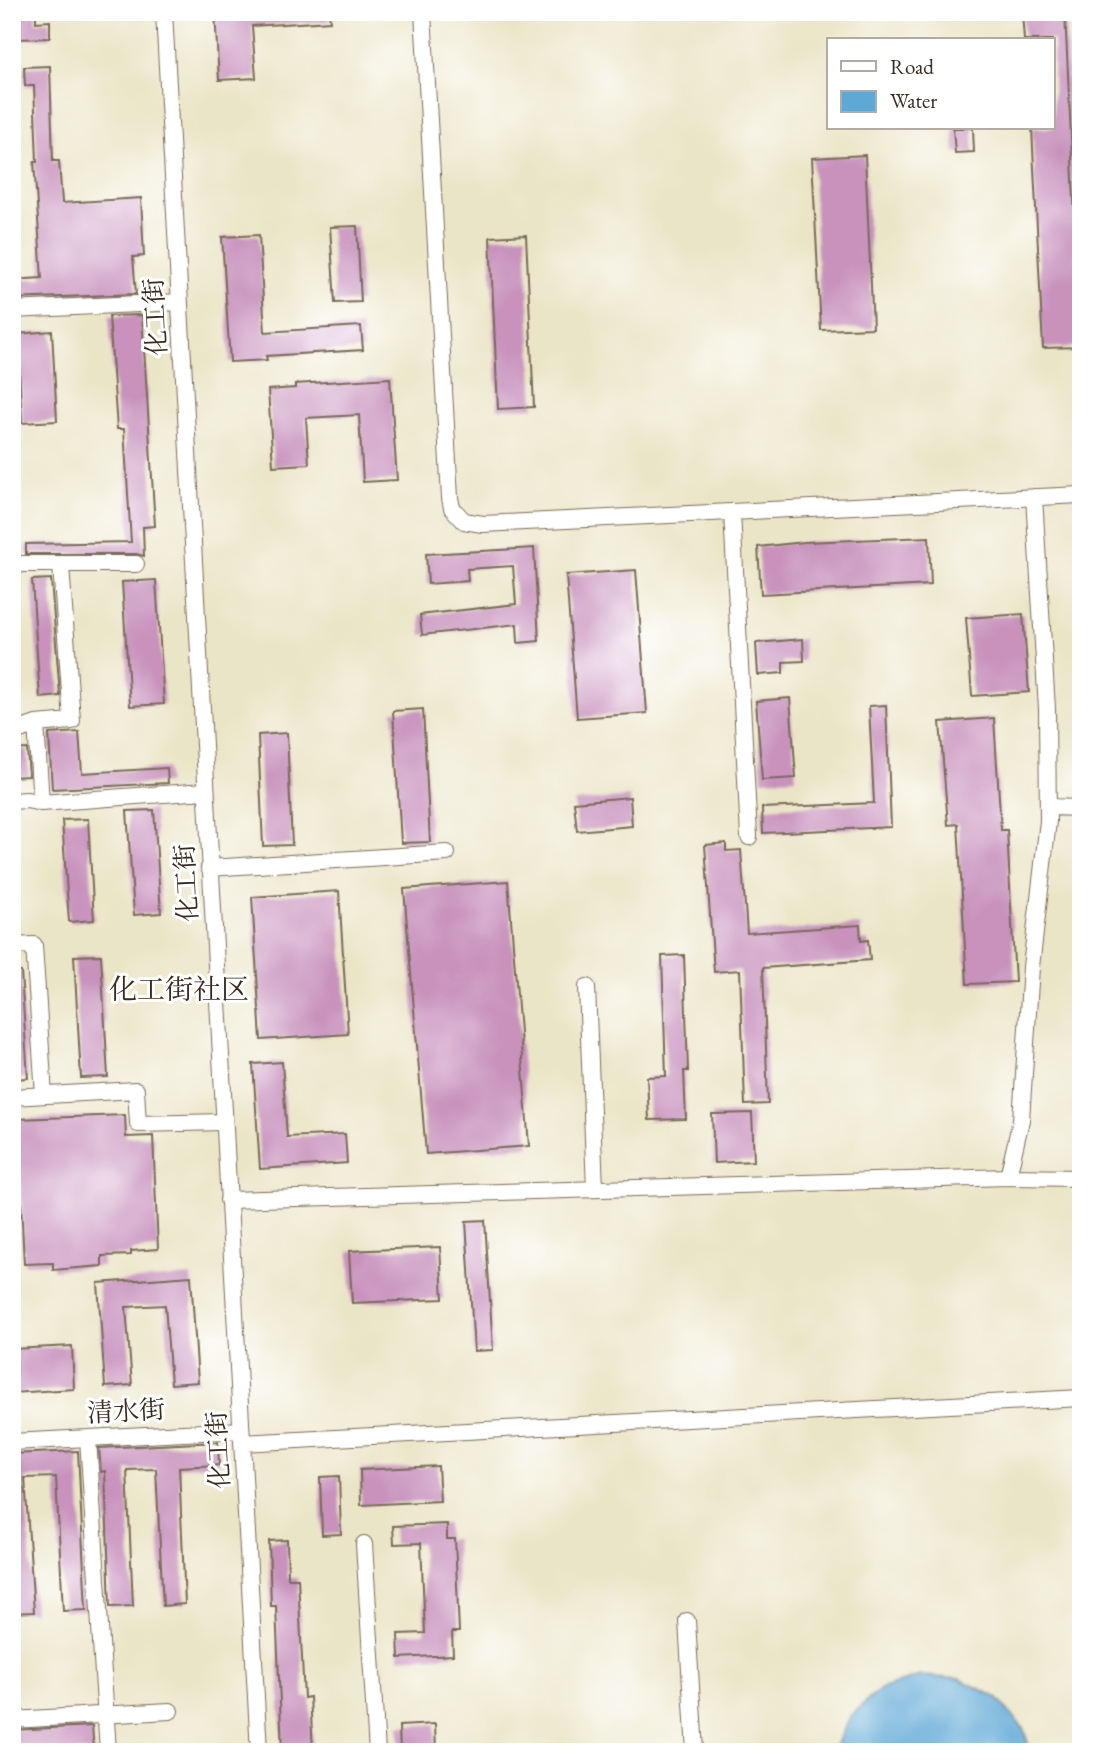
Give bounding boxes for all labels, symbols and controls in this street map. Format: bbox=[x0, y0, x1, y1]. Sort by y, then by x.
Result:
legend bbox=[827, 38, 1054, 130]
text: Road bbox=[890, 53, 934, 80]
text: Water bbox=[890, 87, 937, 114]
street label: 化工街 bbox=[136, 277, 174, 357]
street label: 化工街 bbox=[167, 843, 205, 923]
district label: 化工街社区 bbox=[109, 971, 249, 1007]
street label: 清水街 bbox=[86, 1392, 166, 1430]
street label: 化工街 bbox=[199, 1410, 237, 1490]

